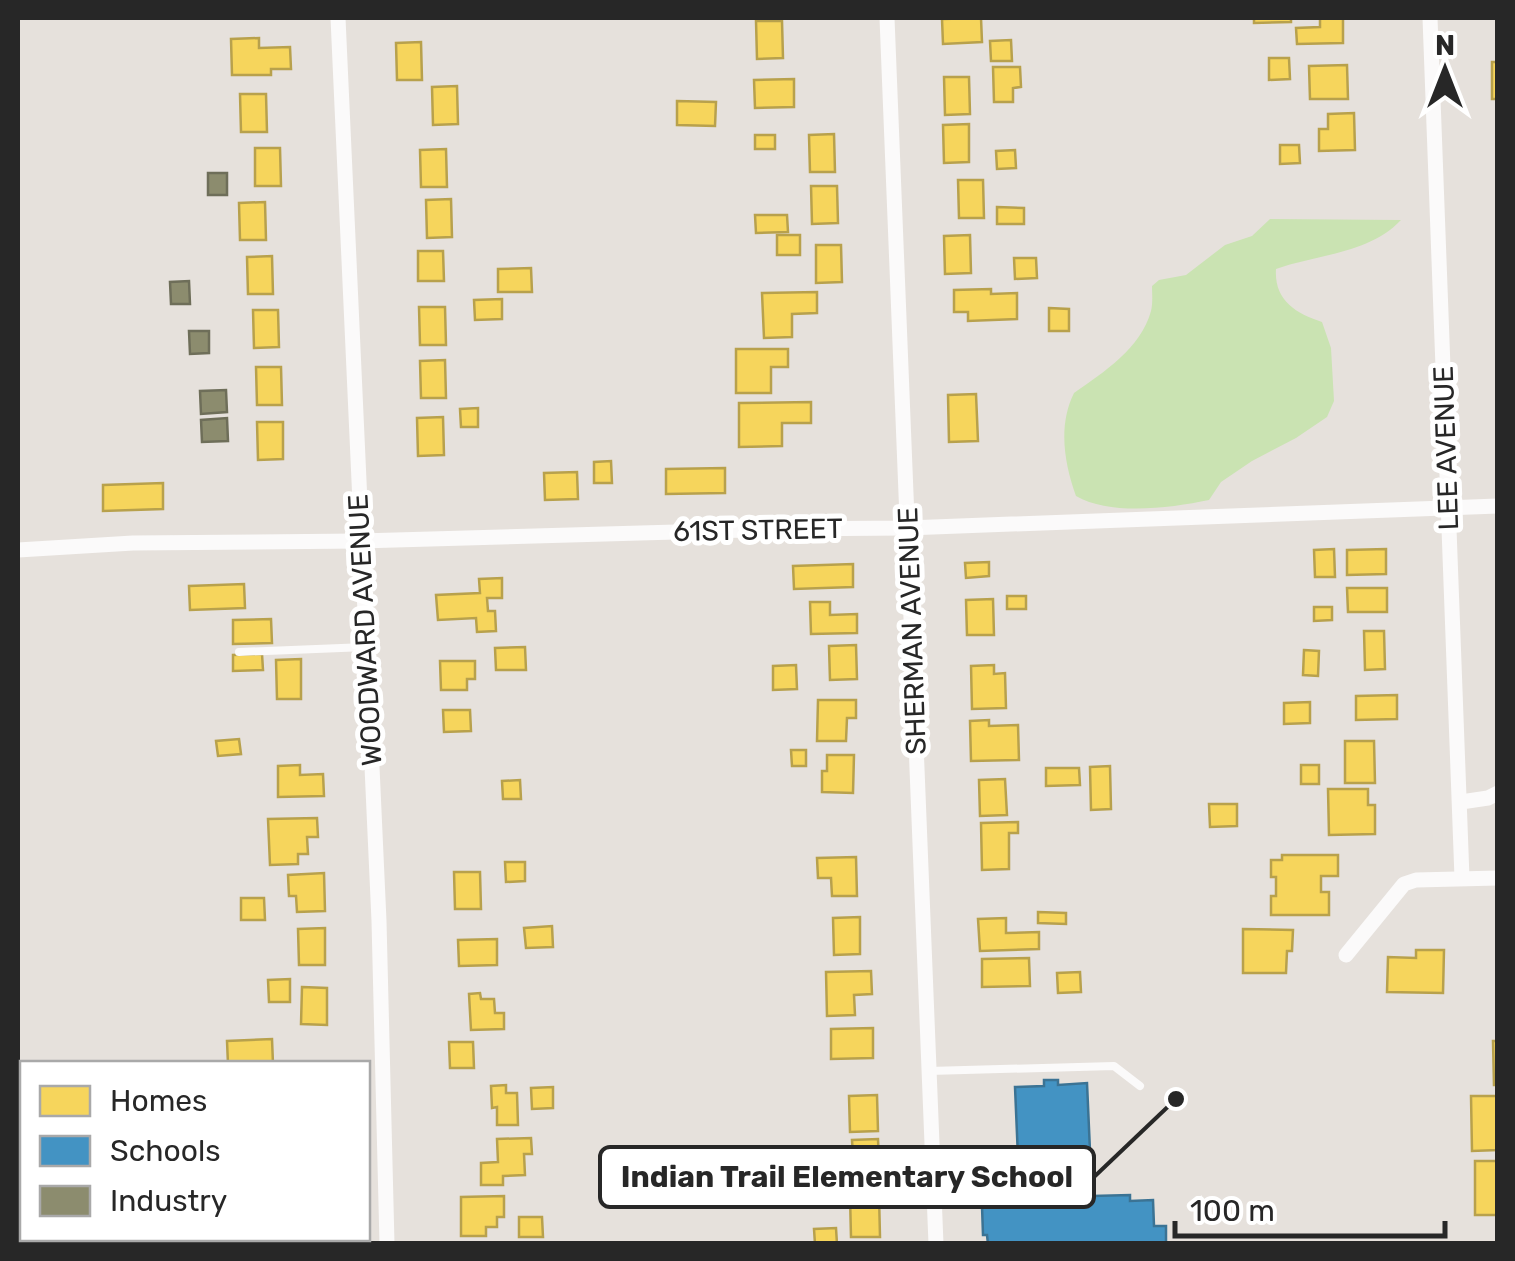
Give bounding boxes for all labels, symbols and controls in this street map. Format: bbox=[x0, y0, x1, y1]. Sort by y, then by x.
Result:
north arrow bbox=[1395, 20, 1495, 120]
text: N bbox=[1435, 29, 1455, 62]
street label: LEE AVENUE bbox=[1427, 365, 1465, 531]
street label: WOODWARD AVENUE bbox=[341, 493, 389, 767]
street label: SHERMAN AVENUE bbox=[891, 506, 933, 756]
street label: 61ST STREET bbox=[673, 512, 843, 548]
legend bbox=[20, 1061, 370, 1241]
text: Homes bbox=[110, 1083, 207, 1119]
text: Schools bbox=[110, 1133, 221, 1169]
callout: Indian Trail Elementary School bbox=[600, 1147, 1094, 1207]
text: Indian Trail Elementary School bbox=[621, 1159, 1073, 1195]
scale bar bbox=[1175, 1176, 1445, 1238]
text: Industry bbox=[110, 1183, 227, 1219]
text: 100 m bbox=[1190, 1193, 1275, 1229]

